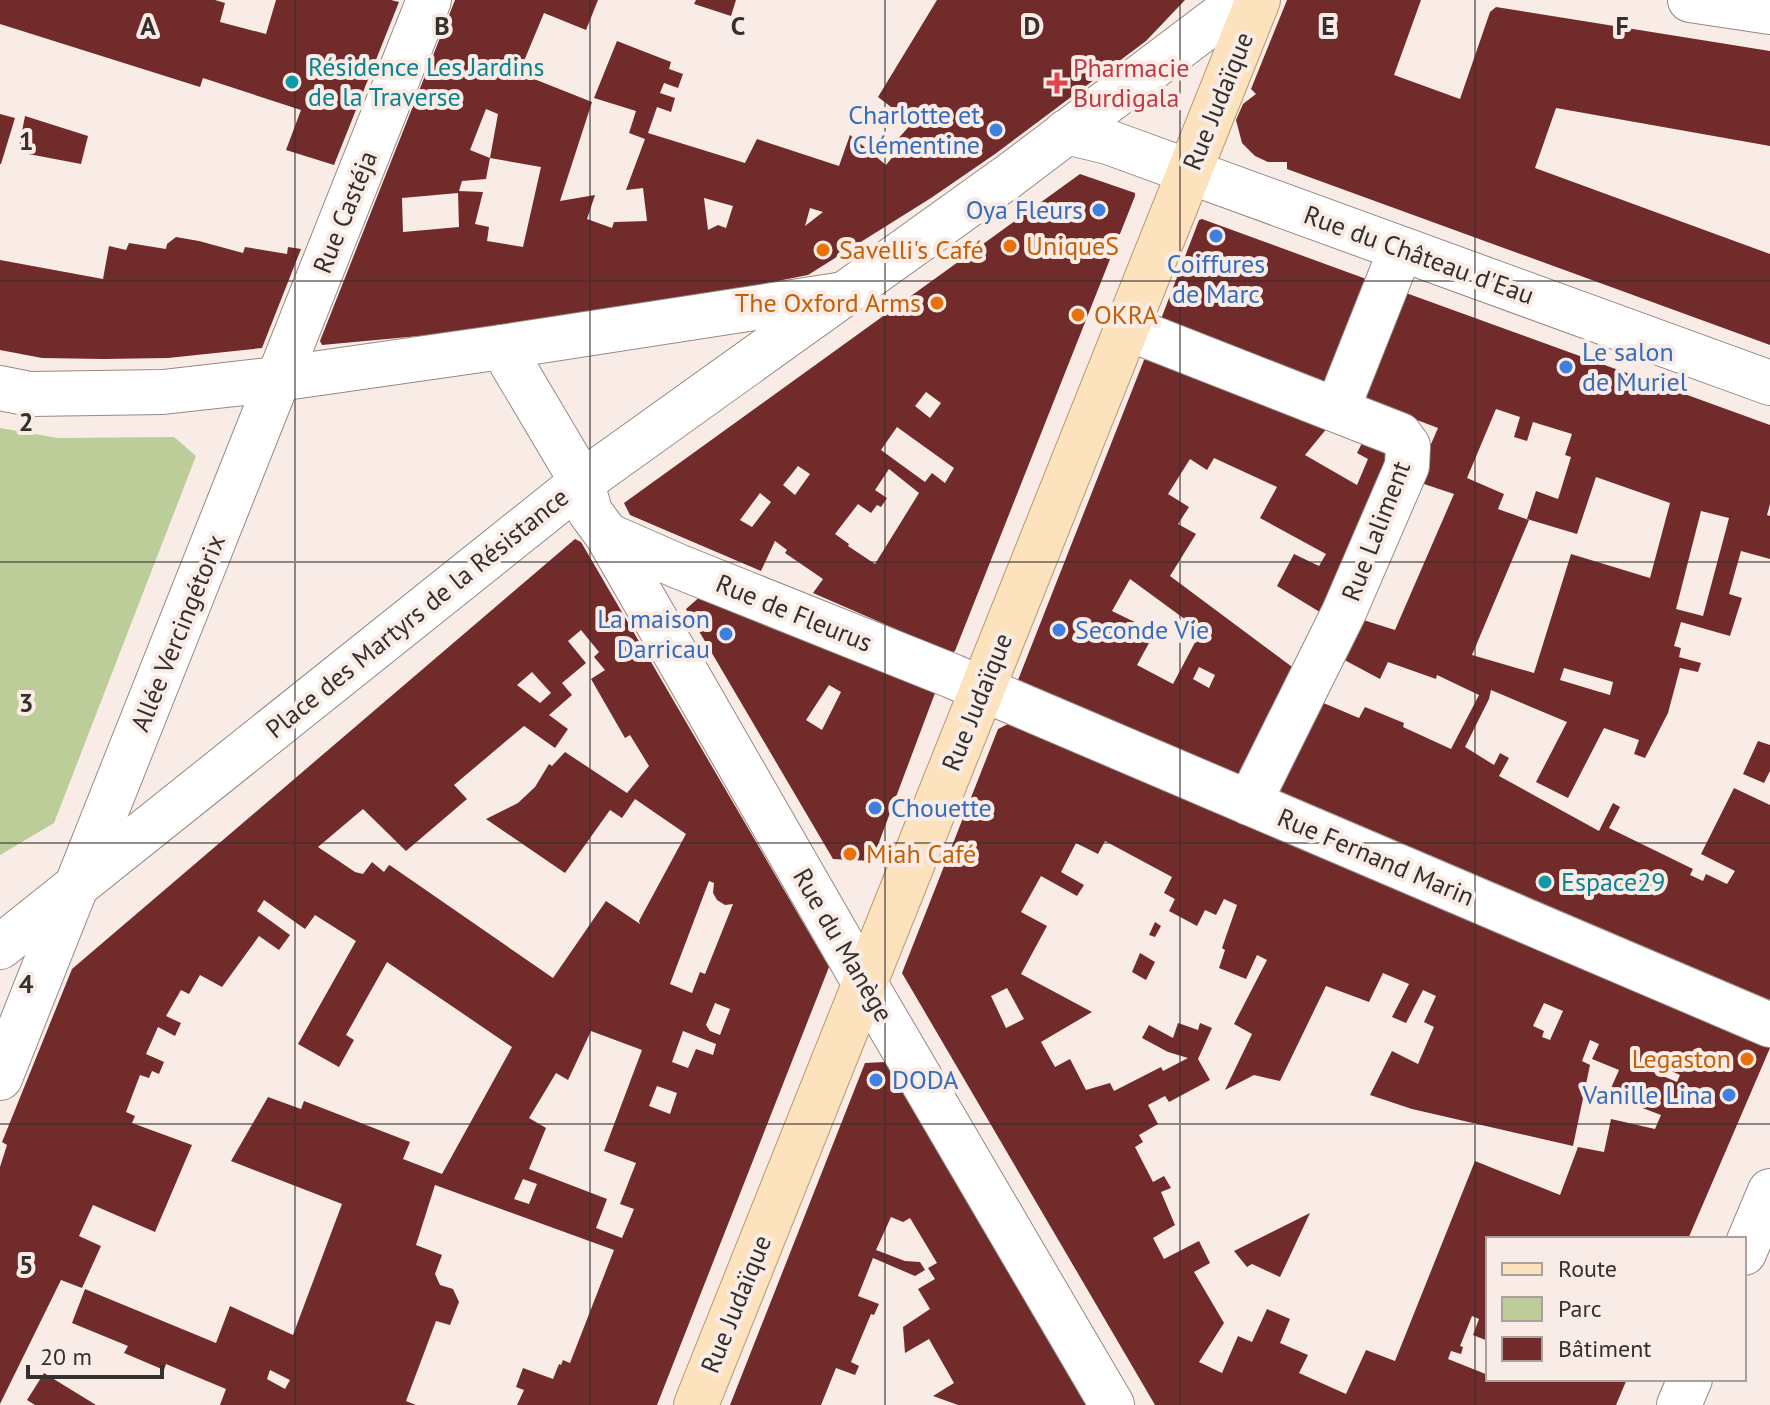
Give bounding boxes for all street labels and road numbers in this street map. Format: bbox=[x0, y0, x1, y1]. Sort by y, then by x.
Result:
street label: Rue Judaïque bbox=[1175, 27, 1260, 175]
street label: Rue Castéja bbox=[305, 146, 384, 278]
street label: Rue du Château d'Eau bbox=[1300, 198, 1539, 311]
street label: Rue Laliment bbox=[1334, 456, 1417, 605]
street label: Place des Martyrs de la Résistance bbox=[259, 480, 575, 745]
street label: Allée Vercingétorix bbox=[123, 529, 232, 736]
street label: Rue de Fleurus bbox=[711, 566, 877, 659]
street label: Rue Judaïque bbox=[934, 628, 1019, 776]
street label: Rue Fernand Marin bbox=[1273, 800, 1480, 913]
street label: Rue du Manège bbox=[786, 862, 901, 1028]
street label: Rue Judaïque bbox=[693, 1230, 778, 1378]

